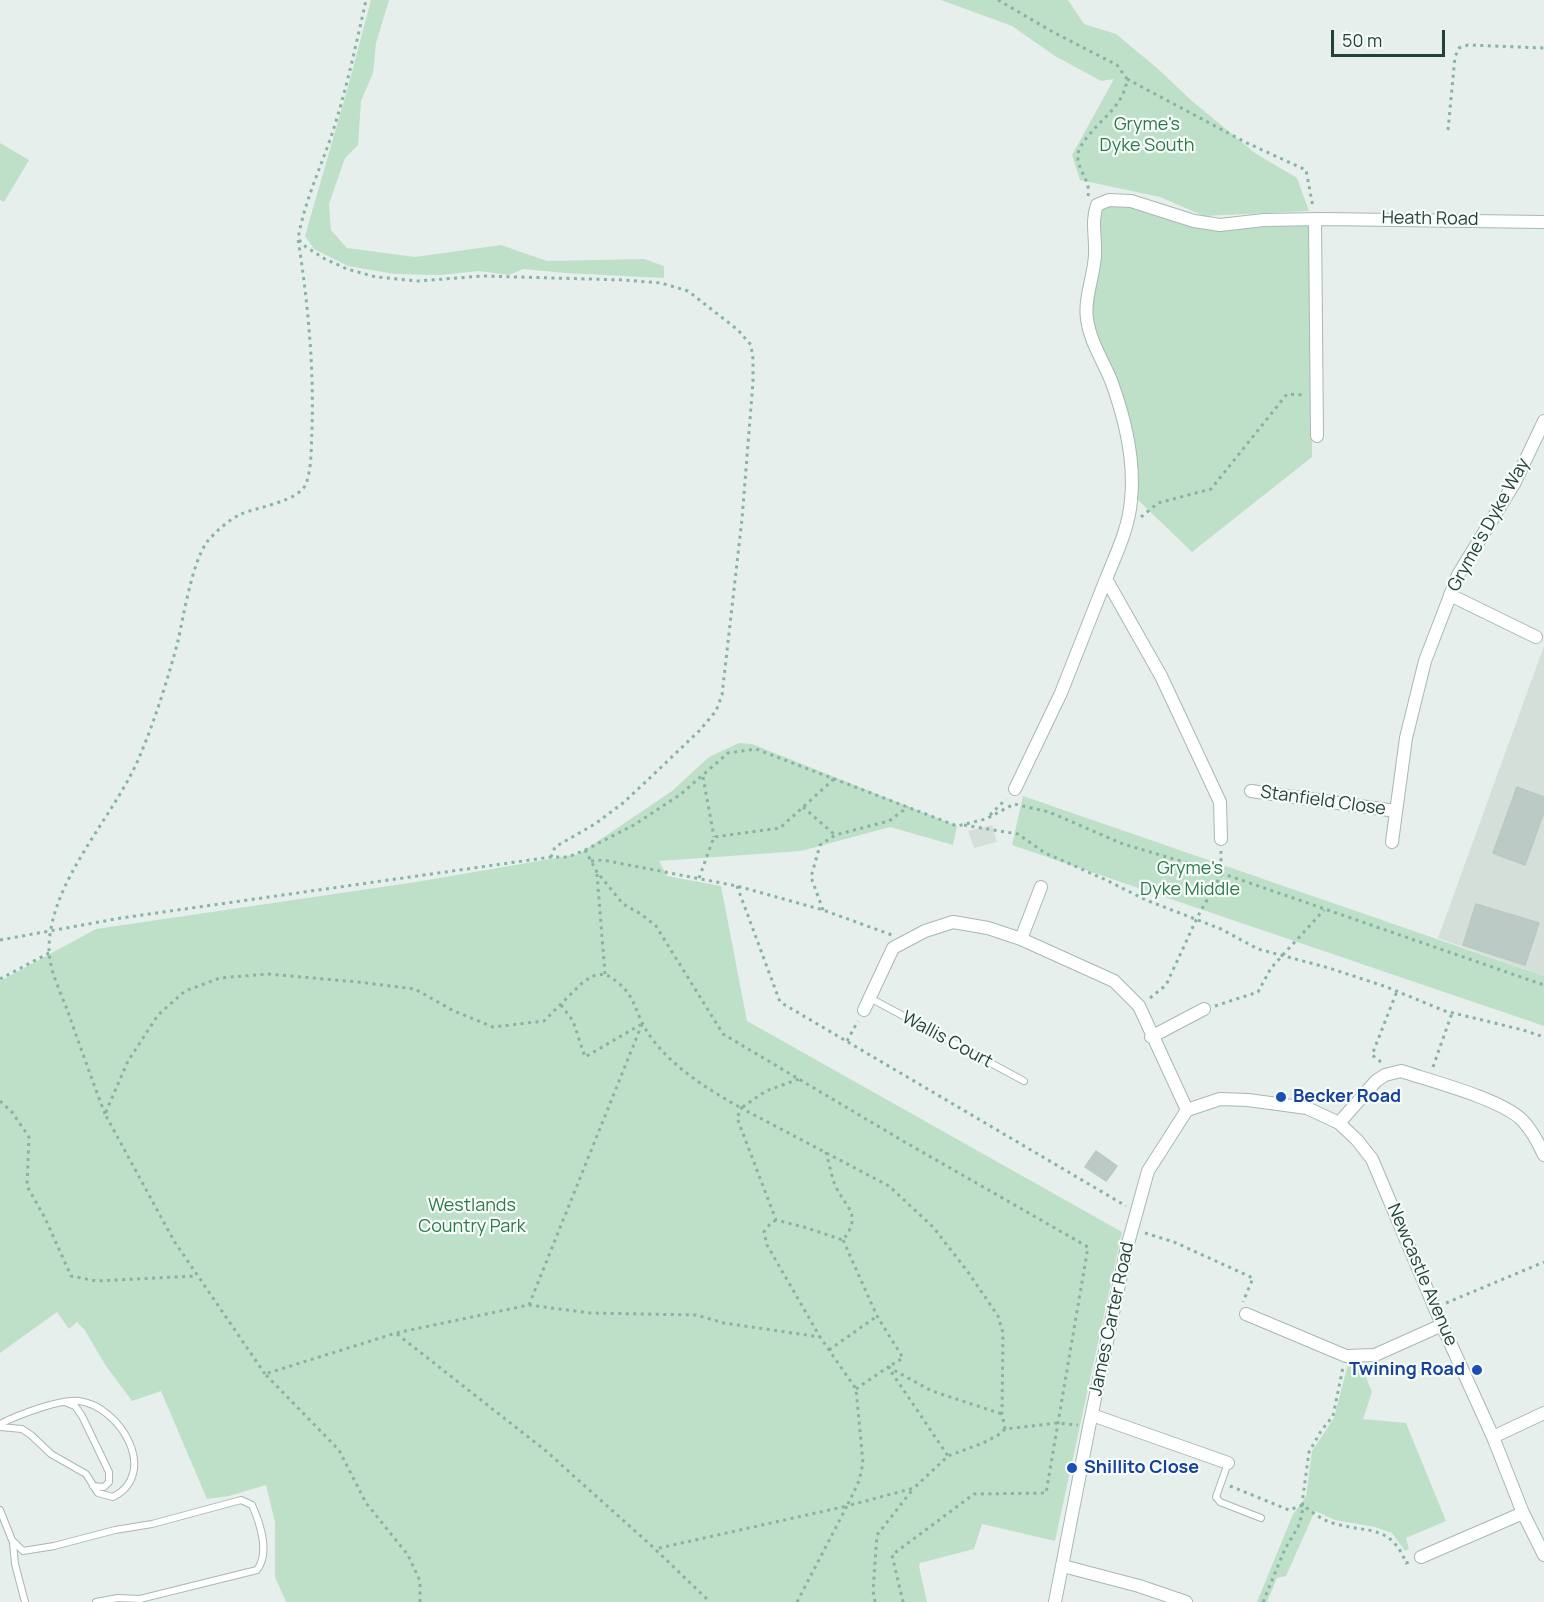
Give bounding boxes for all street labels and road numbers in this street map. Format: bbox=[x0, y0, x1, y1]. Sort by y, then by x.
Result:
street label: Heath Road bbox=[1381, 207, 1479, 231]
street label: Gryme's Dyke Way bbox=[1443, 455, 1535, 595]
street label: Stanfield Close bbox=[1259, 782, 1387, 820]
street label: Wallis Court bbox=[898, 1007, 996, 1073]
street label: Newcastle Avenue bbox=[1382, 1201, 1462, 1349]
street label: James Carter Road bbox=[1085, 1240, 1139, 1398]

